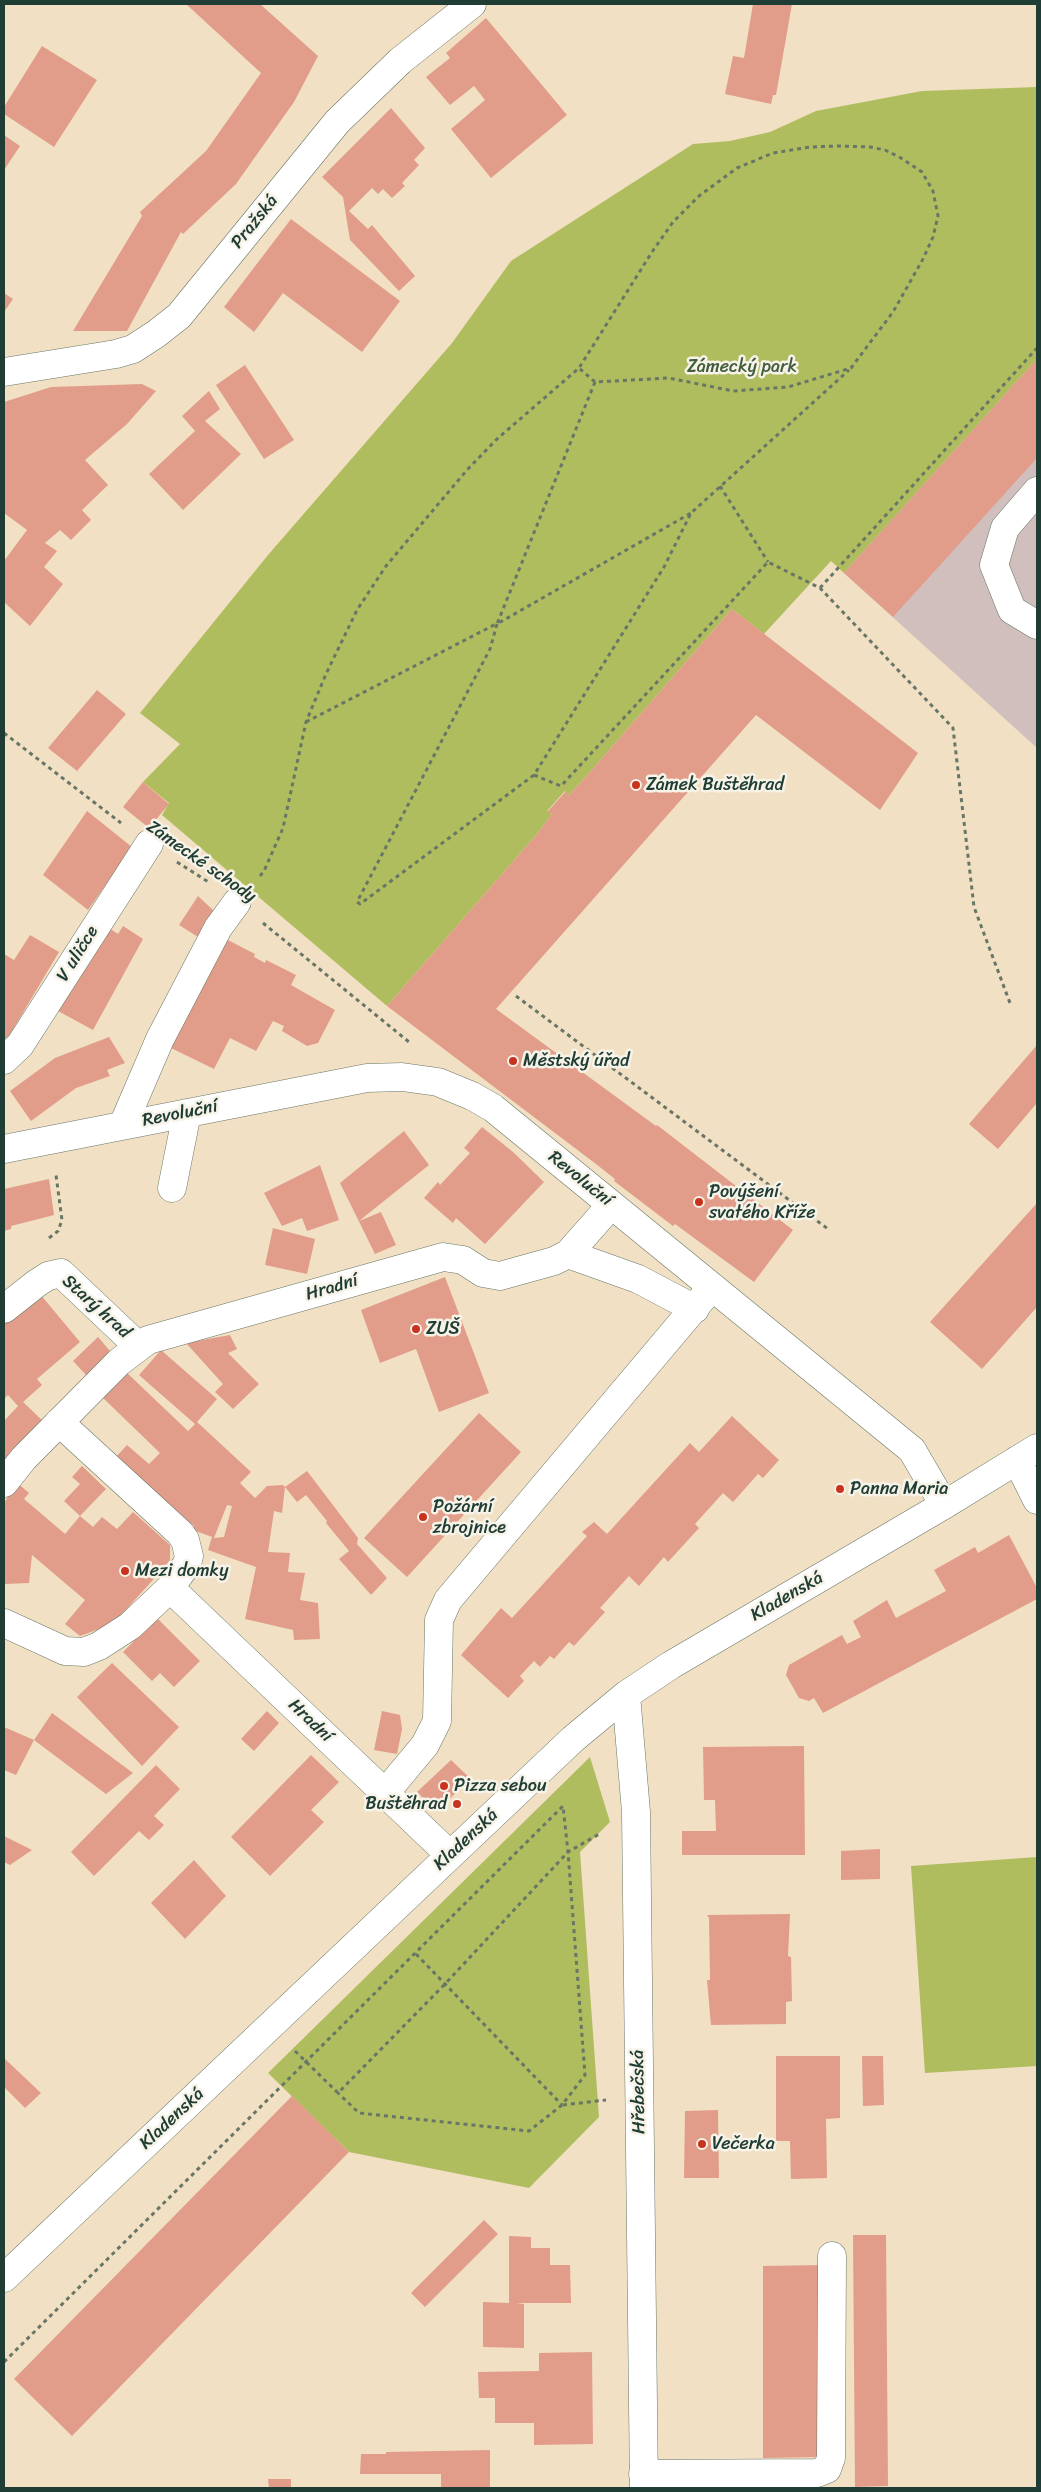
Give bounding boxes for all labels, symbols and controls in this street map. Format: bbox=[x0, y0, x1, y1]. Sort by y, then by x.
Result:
street label: Pražská bbox=[227, 191, 283, 253]
park label: Zámecký park bbox=[687, 356, 797, 378]
place label: Zámek Buštěhrad bbox=[646, 774, 784, 796]
marker: Zámek Buštěhrad bbox=[630, 779, 642, 791]
street label: Zámecké schody bbox=[142, 816, 260, 908]
street label: V uličce bbox=[52, 922, 104, 986]
place label: Městský úřad bbox=[523, 1050, 630, 1072]
marker: Městský úřad bbox=[507, 1055, 519, 1067]
street label: Revoluční bbox=[141, 1096, 219, 1132]
street label: Revoluční bbox=[544, 1147, 616, 1211]
place label: Povýšení svatého Kříže bbox=[709, 1181, 816, 1224]
marker: Povýšení svatého Kříže bbox=[693, 1196, 705, 1208]
street label: Hradní bbox=[303, 1270, 361, 1306]
street label: Starý hrad bbox=[57, 1271, 135, 1343]
place label: ZUŠ bbox=[426, 1318, 460, 1340]
marker: ZUŠ bbox=[410, 1323, 422, 1335]
place label: Panna Maria bbox=[850, 1478, 948, 1500]
marker: Panna Maria bbox=[834, 1483, 846, 1495]
place label: Požární zbrojnice bbox=[433, 1496, 506, 1538]
marker: Požární zbrojnice bbox=[417, 1511, 429, 1523]
place label: Mezi domky bbox=[135, 1560, 228, 1582]
marker: Mezi domky bbox=[119, 1565, 131, 1577]
street label: Kladenská bbox=[747, 1568, 827, 1626]
street label: Hradní bbox=[283, 1695, 337, 1747]
place label: Pizza sebou bbox=[454, 1775, 547, 1797]
marker: Pizza sebou bbox=[438, 1780, 450, 1792]
place label: Buštěhrad bbox=[365, 1793, 447, 1815]
marker: Buštěhrad bbox=[451, 1798, 463, 1810]
street label: Kladenská bbox=[429, 1805, 503, 1875]
street label: Hřebečská bbox=[627, 2050, 651, 2134]
street label: Kladenská bbox=[135, 2084, 209, 2154]
place label: Večerka bbox=[712, 2133, 775, 2155]
marker: Večerka bbox=[696, 2138, 708, 2150]

